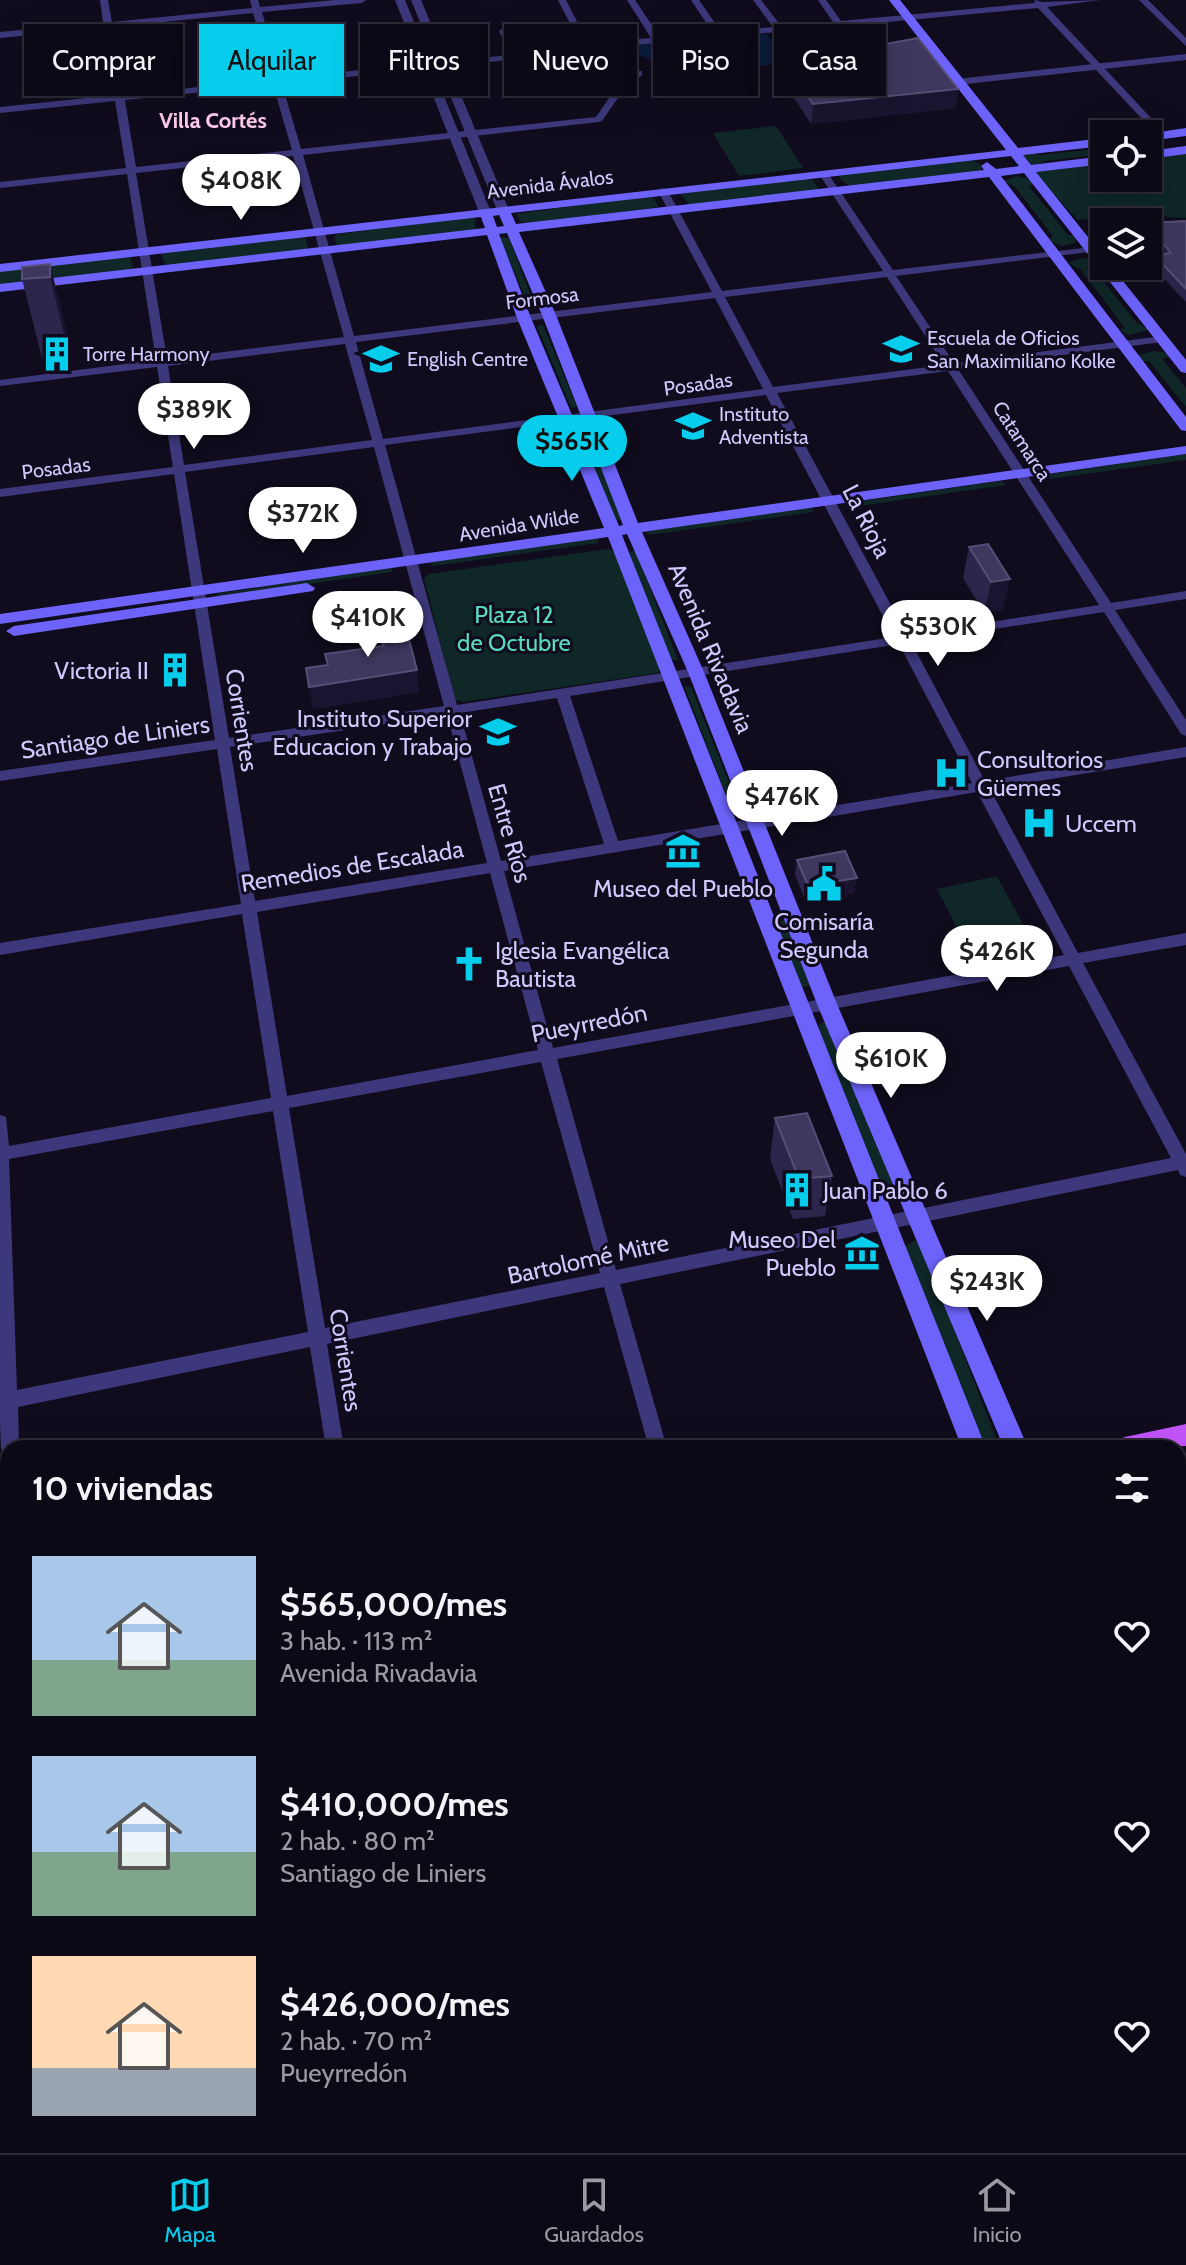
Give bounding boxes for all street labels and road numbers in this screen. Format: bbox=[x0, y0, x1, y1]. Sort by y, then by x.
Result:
street label: Avenida Ávalos bbox=[486, 164, 614, 204]
street label: Formosa bbox=[504, 282, 580, 314]
street label: Posadas bbox=[662, 367, 734, 401]
street label: Catamarca bbox=[987, 397, 1057, 486]
street label: Posadas bbox=[20, 452, 92, 484]
street label: La Rioja bbox=[836, 480, 898, 563]
street label: Avenida Wilde bbox=[457, 504, 581, 546]
street label: Avenida Rivadavia bbox=[662, 559, 760, 738]
street label: Corrientes bbox=[220, 667, 264, 774]
street label: Santiago de Liniers bbox=[19, 709, 211, 765]
street label: Entre Ríos bbox=[482, 780, 538, 886]
street label: Remedios de Escalada bbox=[239, 834, 466, 898]
street label: Pueyrredón bbox=[529, 998, 649, 1048]
street label: Bartolomé Mitre bbox=[505, 1228, 671, 1290]
street label: Corrientes bbox=[324, 1307, 368, 1414]

